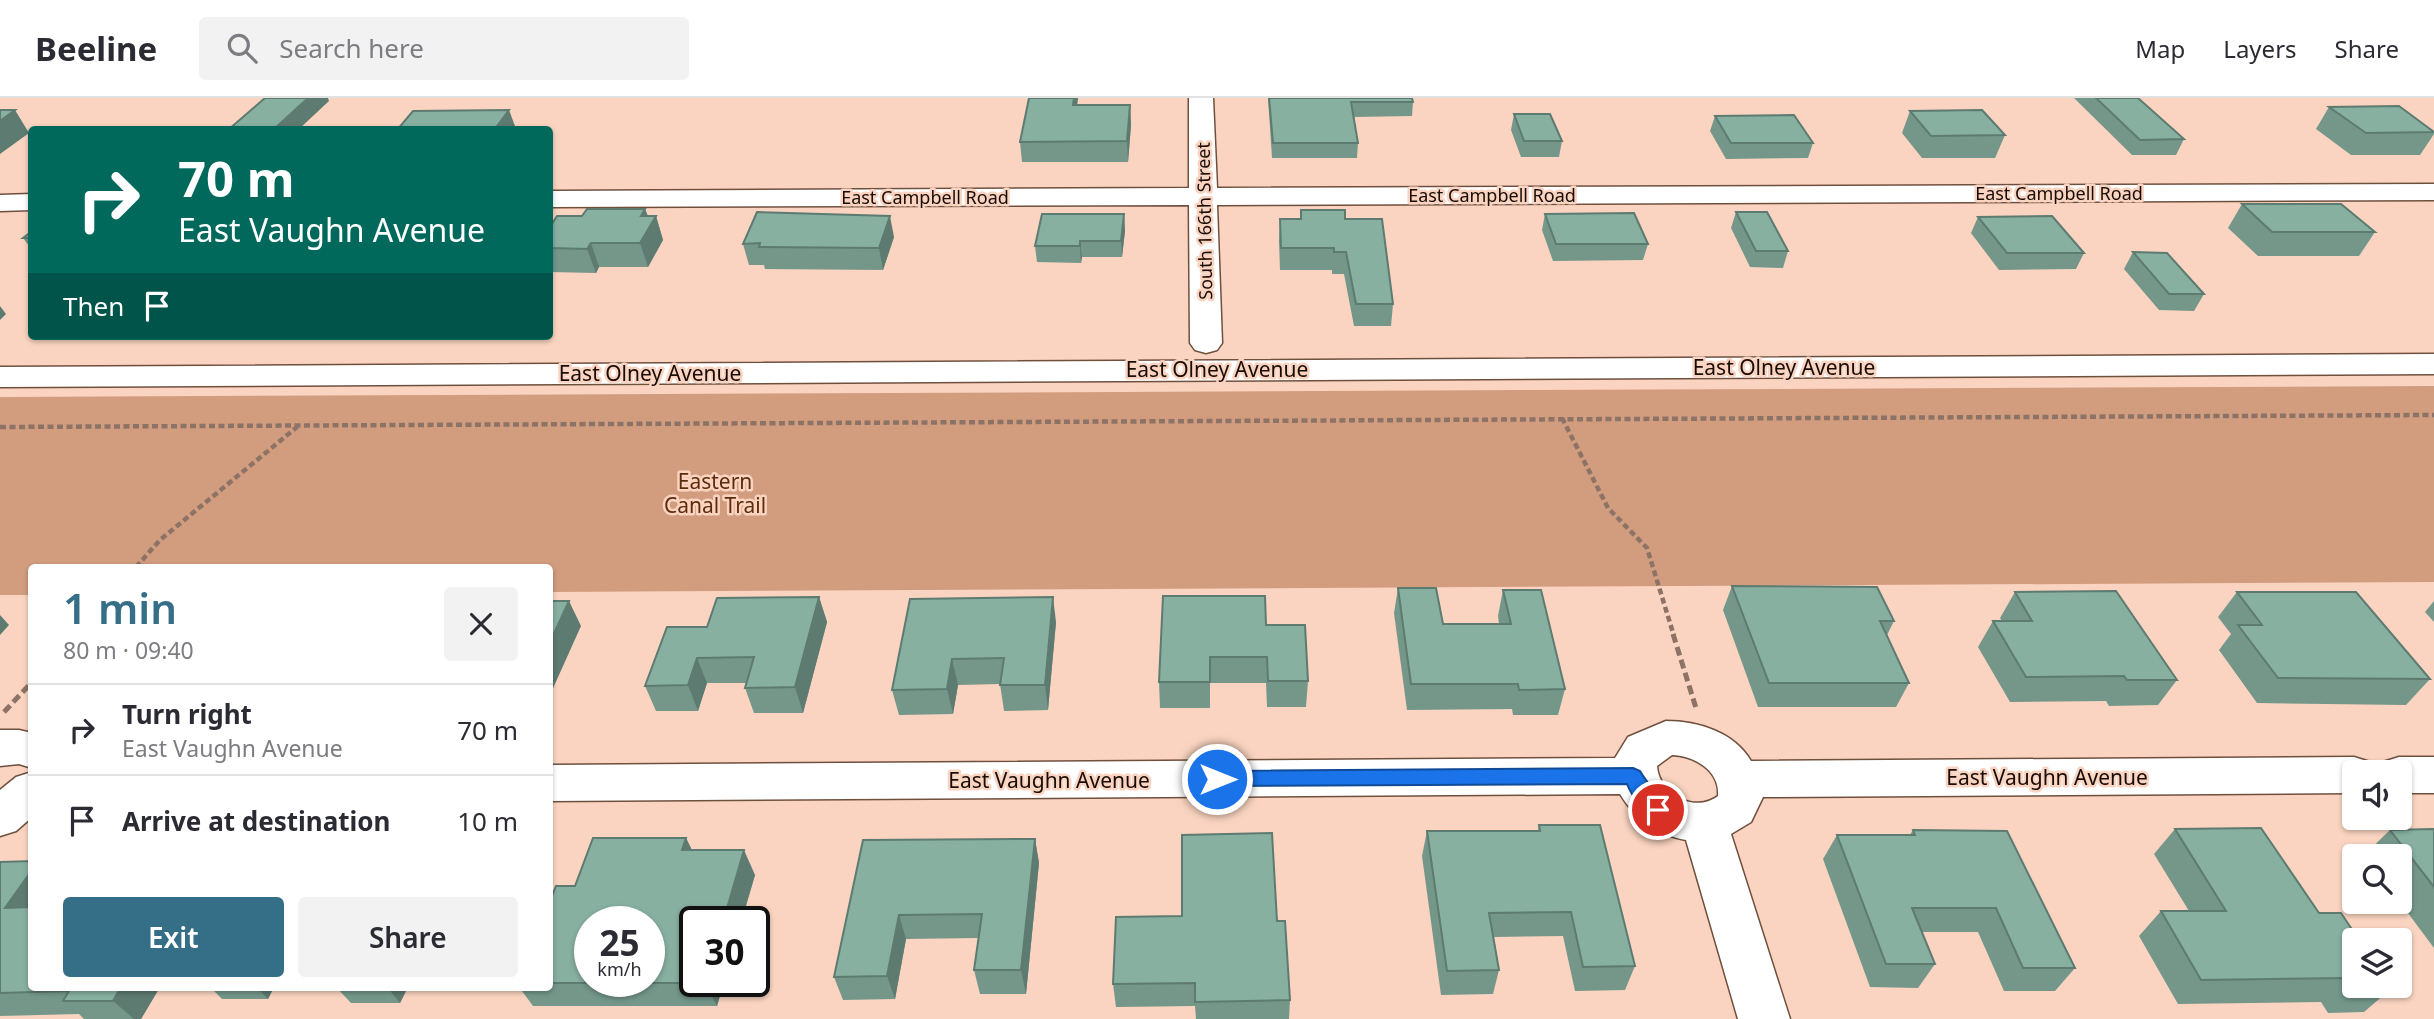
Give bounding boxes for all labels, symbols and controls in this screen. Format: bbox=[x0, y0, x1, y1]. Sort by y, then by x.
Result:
search box bbox=[199, 17, 689, 80]
text: Beeline bbox=[35, 26, 157, 71]
icon: search bbox=[223, 29, 261, 67]
text: Search here bbox=[279, 30, 424, 66]
text: Map bbox=[2135, 32, 2185, 65]
text: Layers bbox=[2223, 32, 2297, 65]
text: Share bbox=[2335, 32, 2399, 65]
street label: South 166th Street bbox=[1191, 141, 1217, 300]
text: 70 m bbox=[178, 145, 295, 211]
icon: right bbox=[63, 154, 154, 245]
street label: East Campbell Road bbox=[1975, 181, 2143, 205]
street label: East Campbell Road bbox=[1408, 183, 1576, 207]
street label: East Campbell Road bbox=[841, 185, 1009, 209]
text: East Vaughn Avenue bbox=[178, 208, 485, 251]
icon: arrive bbox=[138, 287, 176, 325]
text: Then bbox=[63, 288, 124, 324]
street label: East Olney Avenue bbox=[1693, 353, 1875, 381]
street label: East Olney Avenue bbox=[1126, 355, 1308, 383]
street label: East Olney Avenue bbox=[559, 359, 741, 387]
park label: Eastern Canal Trail bbox=[664, 467, 766, 519]
text: 1 min bbox=[63, 579, 177, 636]
button: close bbox=[444, 587, 518, 661]
text: 80 m · 09:40 bbox=[63, 634, 194, 666]
text: Turn right bbox=[122, 696, 252, 732]
icon: right bbox=[63, 711, 101, 749]
text: 70 m bbox=[457, 712, 518, 748]
text: East Vaughn Avenue bbox=[122, 732, 343, 764]
position arrow bbox=[1180, 742, 1254, 816]
map controls bbox=[2342, 760, 2412, 998]
button: sound bbox=[2342, 760, 2412, 830]
street label: East Vaughn Avenue bbox=[1946, 763, 2148, 791]
street label: East Vaughn Avenue bbox=[948, 766, 1150, 794]
pin bbox=[1628, 780, 1688, 840]
icon: arrive bbox=[1639, 791, 1677, 829]
icon: arrive bbox=[63, 802, 101, 840]
text: Arrive at destination bbox=[122, 803, 391, 839]
text: 10 m bbox=[457, 803, 518, 839]
button: search bbox=[2342, 844, 2412, 914]
button: Exit bbox=[63, 897, 284, 977]
button: Share bbox=[298, 897, 518, 977]
speed limit sign: 30 bbox=[679, 906, 770, 997]
text: 25 bbox=[599, 919, 640, 966]
button: layers bbox=[2342, 928, 2412, 998]
text: km/h bbox=[597, 957, 642, 981]

